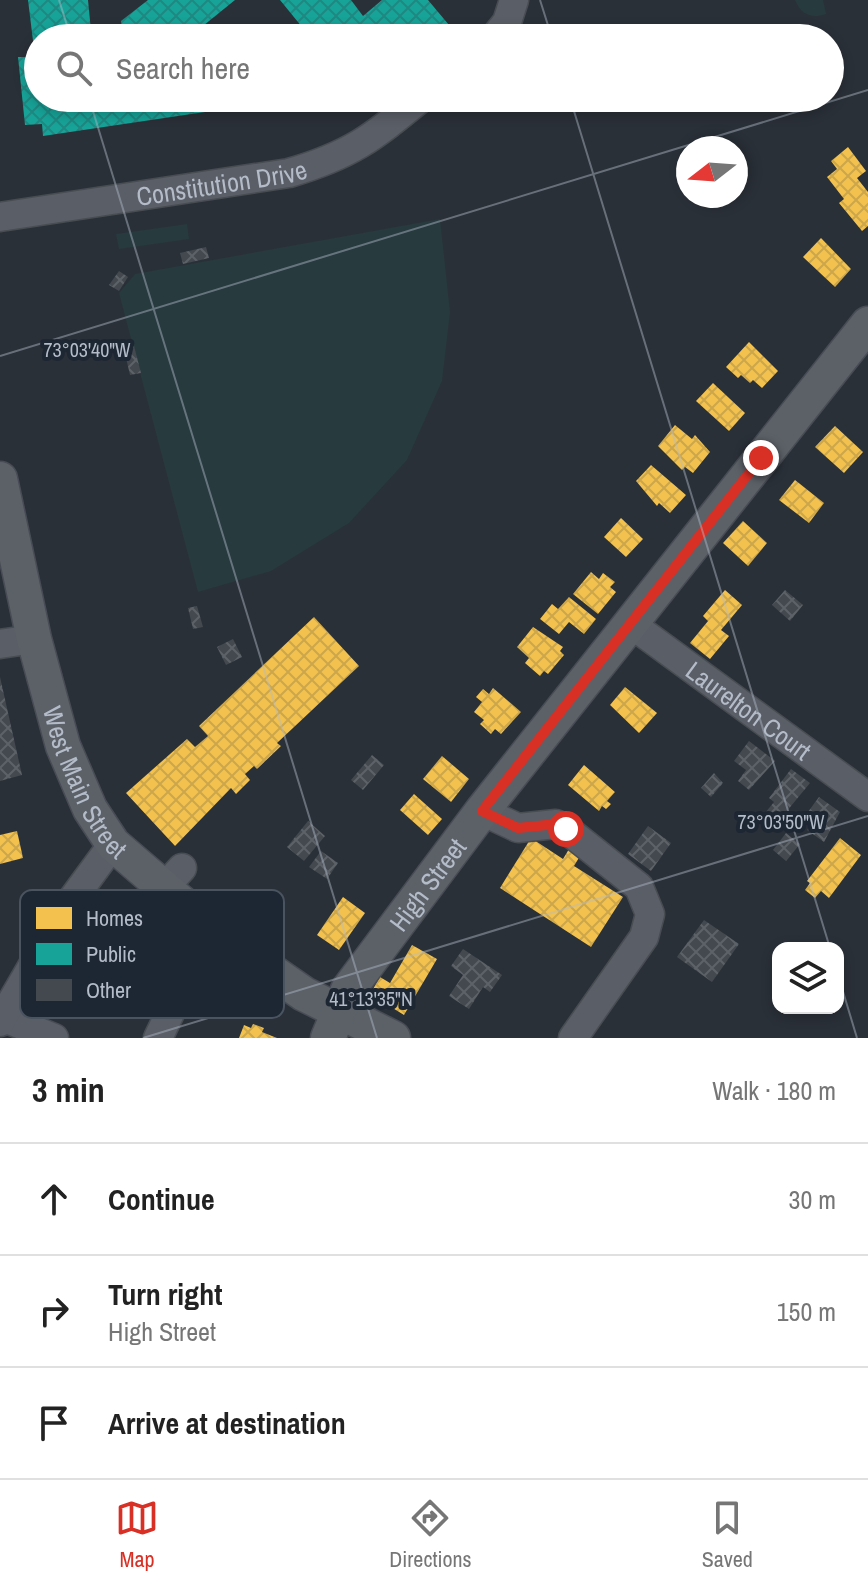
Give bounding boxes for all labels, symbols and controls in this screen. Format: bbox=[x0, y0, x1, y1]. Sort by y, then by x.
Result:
search box bbox=[24, 24, 844, 112]
icon: search bbox=[52, 46, 96, 90]
text: Search here bbox=[116, 48, 250, 88]
north arrow bbox=[676, 136, 748, 208]
street label: Constitution Drive bbox=[134, 151, 311, 214]
text: 73°03'40"W bbox=[43, 336, 131, 363]
route end bbox=[743, 440, 779, 476]
street label: Laurelton Court bbox=[679, 653, 819, 768]
street label: West Main Street bbox=[35, 702, 135, 866]
text: 73°03'50"W bbox=[737, 808, 825, 835]
route start bbox=[548, 811, 584, 847]
street label: High Street bbox=[381, 831, 473, 938]
legend bbox=[20, 890, 284, 1018]
text: Homes bbox=[86, 903, 143, 933]
text: Public bbox=[86, 939, 136, 969]
map controls bbox=[772, 942, 844, 1014]
button: layers bbox=[772, 942, 844, 1014]
text: Other bbox=[86, 975, 131, 1005]
text: 41°13'35"N bbox=[329, 985, 413, 1012]
text: 3 min bbox=[32, 1067, 105, 1113]
text: Walk · 180 m bbox=[712, 1073, 836, 1108]
icon: ahead bbox=[32, 1177, 76, 1221]
text: Continue bbox=[108, 1179, 215, 1219]
text: 30 m bbox=[789, 1182, 836, 1217]
text: Turn right bbox=[108, 1274, 222, 1314]
icon: right bbox=[32, 1289, 76, 1333]
text: 150 m bbox=[777, 1294, 836, 1329]
text: High Street bbox=[108, 1314, 216, 1349]
icon: arrive bbox=[32, 1401, 76, 1445]
text: Arrive at destination bbox=[108, 1403, 346, 1443]
tab: Map bbox=[115, 1496, 159, 1574]
tab: Directions bbox=[389, 1496, 472, 1574]
tab: Saved bbox=[702, 1496, 753, 1574]

